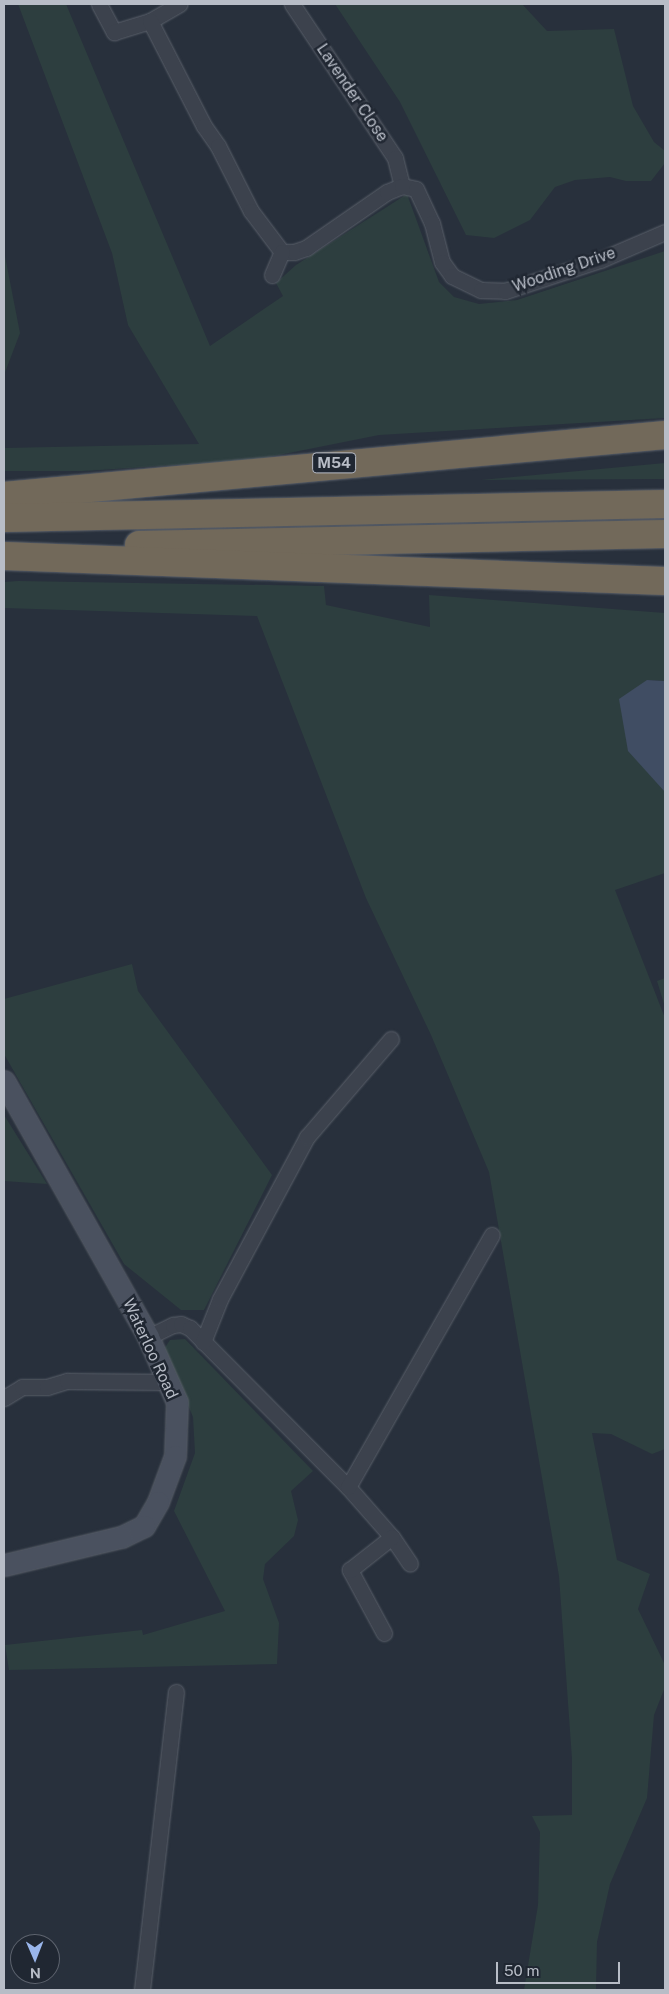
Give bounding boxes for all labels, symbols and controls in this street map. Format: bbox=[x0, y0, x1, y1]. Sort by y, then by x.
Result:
street label: Lavender Close bbox=[312, 40, 392, 146]
street label: Wooding Drive bbox=[510, 243, 618, 297]
road number: M54 bbox=[312, 450, 356, 476]
street label: Waterloo Road bbox=[118, 1296, 182, 1402]
north arrow bbox=[10, 1934, 60, 1984]
scale bar bbox=[499, 1952, 623, 1984]
text: 50 m bbox=[504, 1962, 539, 1979]
text: N bbox=[30, 1965, 41, 1981]

